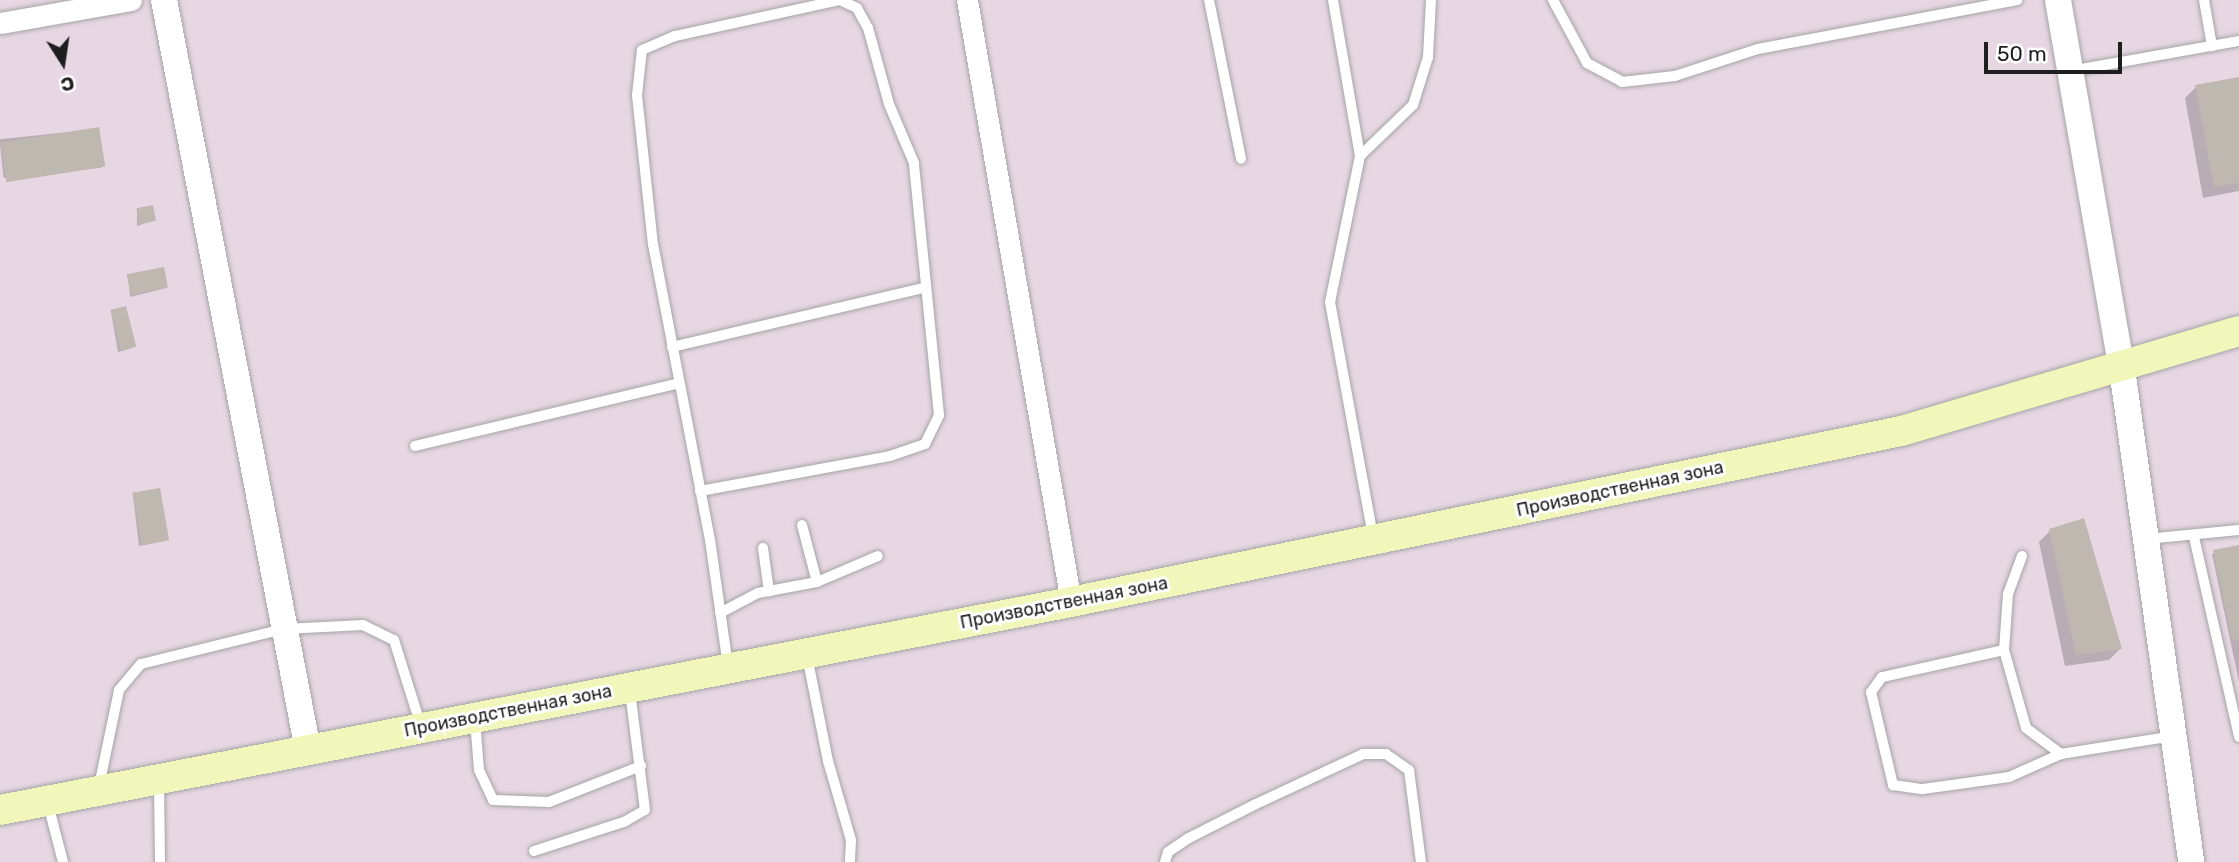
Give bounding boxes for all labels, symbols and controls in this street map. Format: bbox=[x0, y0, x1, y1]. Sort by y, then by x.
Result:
north arrow bbox=[28, 28, 98, 98]
scale bar bbox=[1987, 28, 2125, 72]
text: 50 m bbox=[1997, 41, 2047, 66]
text: С bbox=[59, 71, 76, 97]
street label: Производственная зона bbox=[1514, 456, 1726, 522]
street label: Производственная зона bbox=[958, 572, 1170, 634]
street label: Производственная зона bbox=[402, 680, 614, 742]

